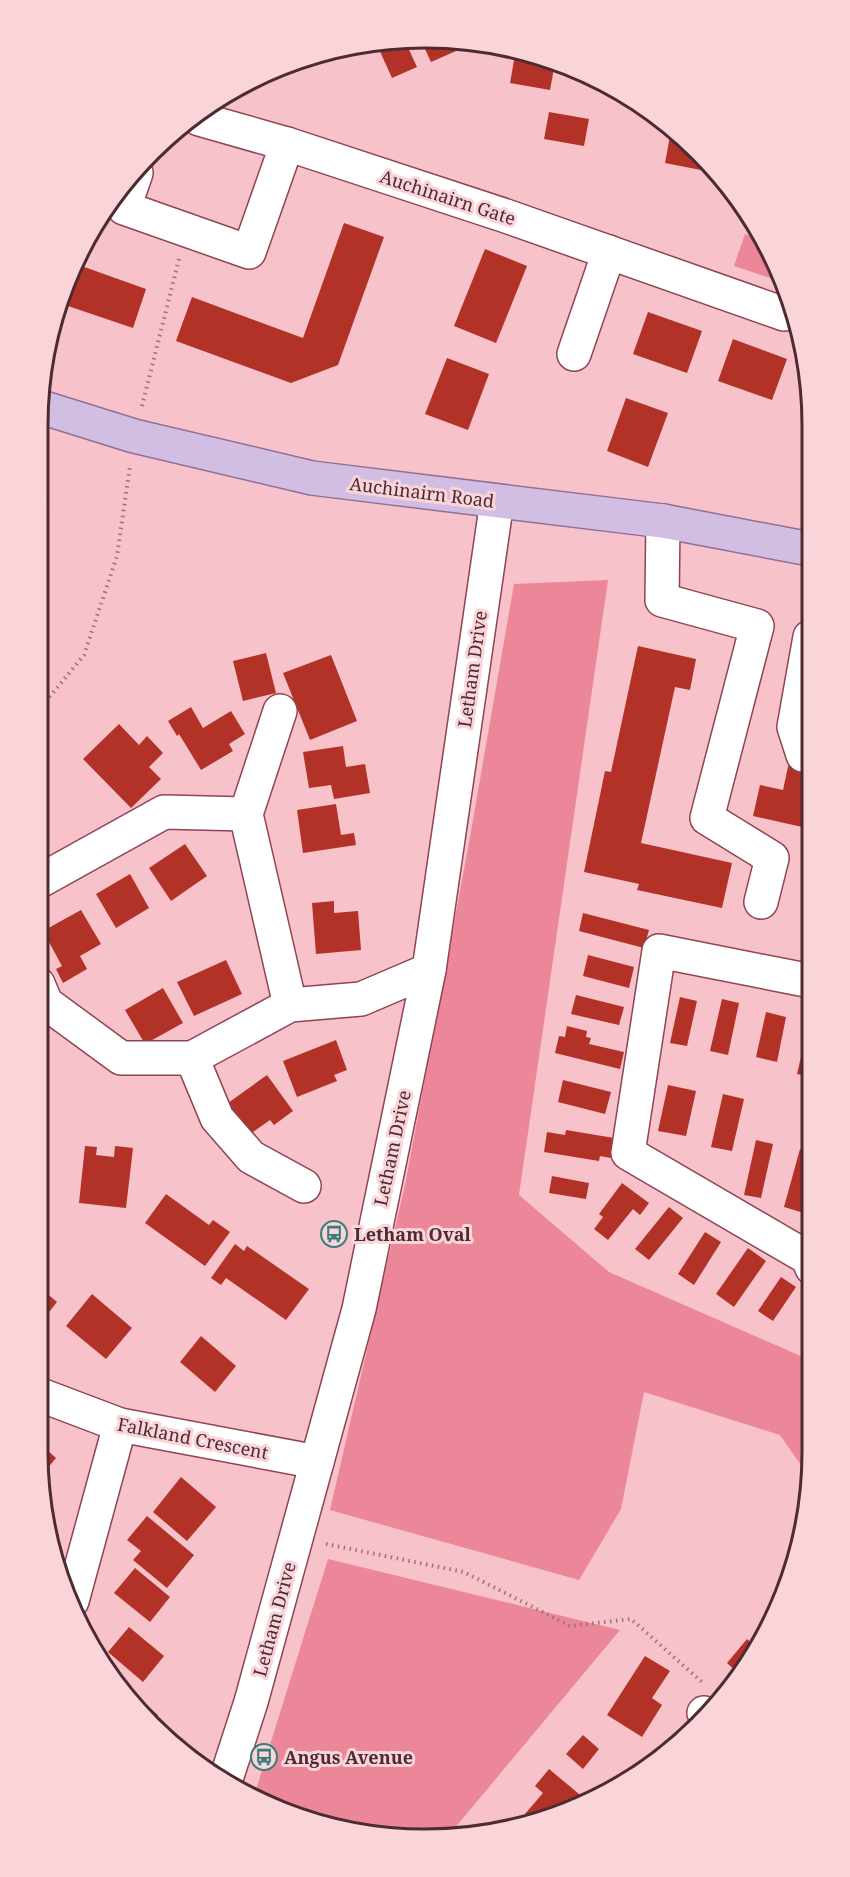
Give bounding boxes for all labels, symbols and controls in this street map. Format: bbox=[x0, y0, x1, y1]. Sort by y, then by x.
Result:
street label: Auchinairn Gate bbox=[377, 164, 519, 230]
street label: Auchinairn Road bbox=[348, 471, 496, 513]
street label: Letham Drive bbox=[452, 609, 492, 729]
street label: Letham Drive bbox=[368, 1088, 416, 1208]
bus stop icon: Letham Oval bbox=[319, 1219, 349, 1249]
place label: Letham Oval bbox=[354, 1222, 471, 1246]
street label: Falkland Crescent bbox=[116, 1412, 270, 1464]
street label: Letham Drive bbox=[247, 1559, 301, 1679]
bus stop icon: Angus Avenue bbox=[249, 1742, 279, 1772]
place label: Angus Avenue bbox=[284, 1745, 413, 1769]

